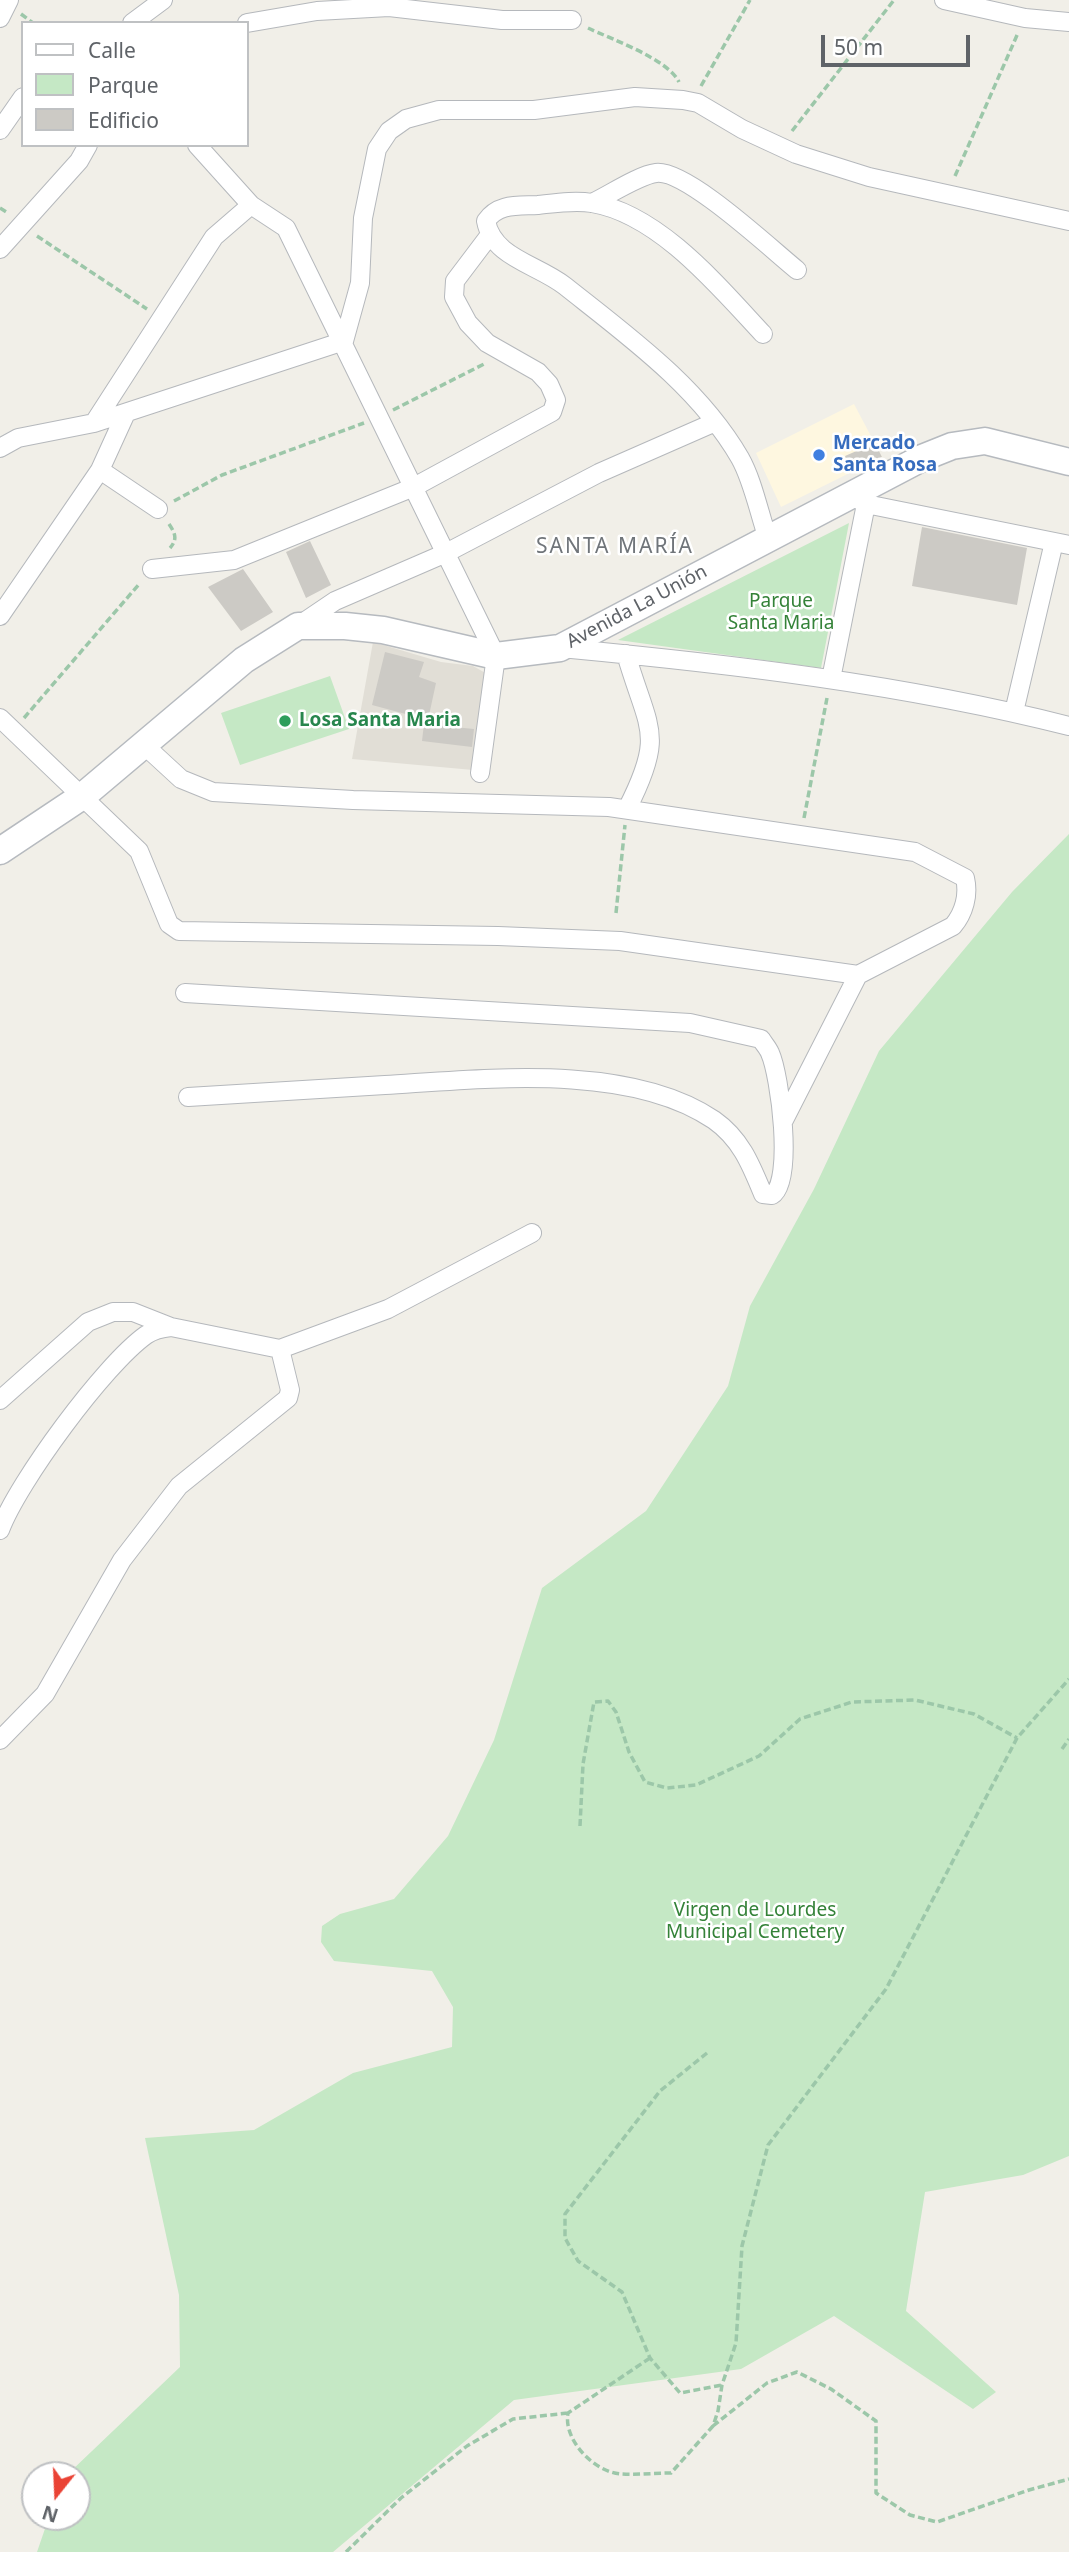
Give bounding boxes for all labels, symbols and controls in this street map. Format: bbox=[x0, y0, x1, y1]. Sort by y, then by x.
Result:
legend bbox=[21, 21, 248, 147]
scale bar bbox=[824, 21, 973, 65]
text: 50 m bbox=[834, 33, 883, 61]
text: Calle bbox=[88, 36, 136, 64]
text: Parque bbox=[88, 71, 158, 99]
text: Edificio bbox=[88, 106, 159, 134]
place label: Mercado Santa Rosa bbox=[833, 433, 937, 477]
marker: Mercado Santa Rosa bbox=[811, 447, 827, 463]
district label: SANTA MARÍA bbox=[537, 534, 693, 560]
street label: Avenida La Unión bbox=[563, 560, 711, 654]
park label: Parque Santa Maria bbox=[728, 591, 834, 635]
place label: Losa Santa Maria bbox=[299, 710, 461, 732]
marker: Losa Santa Maria bbox=[277, 713, 293, 729]
park label: Virgen de Lourdes Municipal Cemetery bbox=[666, 1900, 844, 1944]
north arrow bbox=[21, 2461, 91, 2531]
text: N bbox=[39, 2499, 62, 2529]

